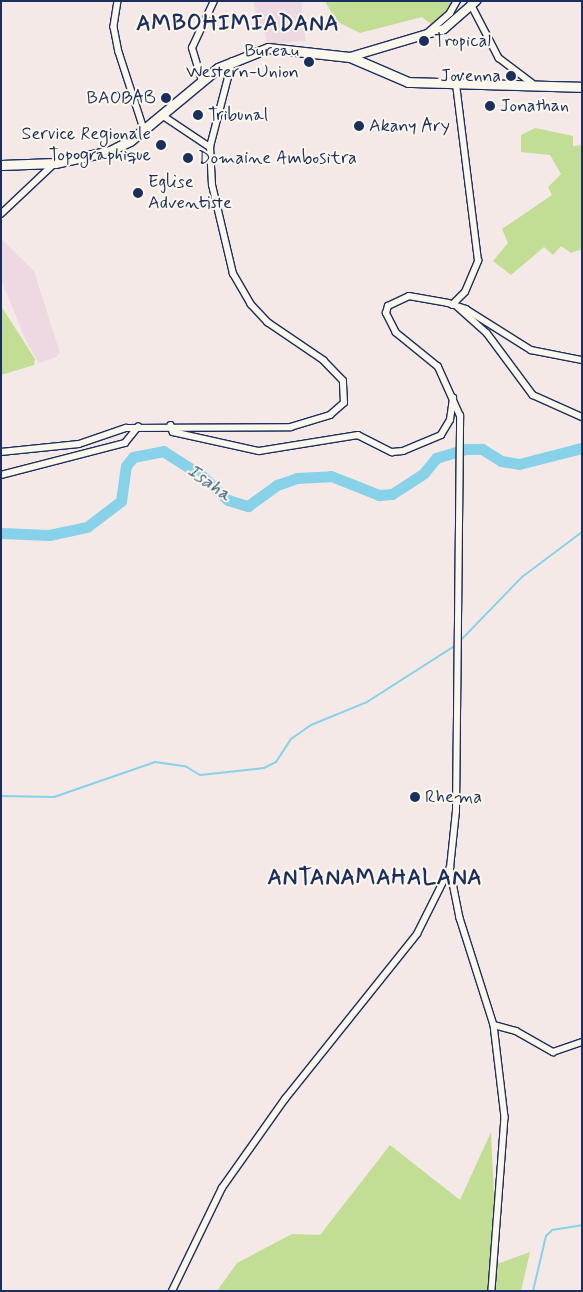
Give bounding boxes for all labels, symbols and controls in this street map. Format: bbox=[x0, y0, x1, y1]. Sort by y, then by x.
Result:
district label: AMBOHIMIADANA bbox=[138, 12, 338, 38]
place label: Tropical bbox=[434, 30, 491, 52]
marker: Tropical bbox=[418, 35, 430, 47]
place label: Bureau Western-Union bbox=[186, 41, 299, 84]
marker: Bureau Western-Union bbox=[303, 56, 315, 68]
place label: Jovenna bbox=[440, 65, 501, 87]
marker: Jovenna bbox=[505, 70, 517, 82]
place label: BAOBAB bbox=[86, 87, 156, 109]
marker: BAOBAB bbox=[160, 92, 172, 104]
place label: Jonathan bbox=[500, 95, 569, 117]
marker: Jonathan bbox=[484, 100, 496, 112]
place label: Tribunal bbox=[208, 104, 268, 126]
marker: Tribunal bbox=[192, 109, 204, 121]
place label: Akany Ary bbox=[369, 115, 450, 137]
marker: Akany Ary bbox=[353, 120, 365, 132]
place label: Service Regionale Topographique bbox=[17, 124, 151, 166]
marker: Service Regionale Topographique bbox=[155, 139, 167, 151]
place label: Domaine Ambositra bbox=[198, 147, 359, 169]
marker: Domaine Ambositra bbox=[182, 152, 194, 164]
place label: Eglise Adventiste bbox=[148, 172, 232, 214]
marker: Eglise Adventiste bbox=[132, 187, 144, 199]
water label: Isaha bbox=[183, 460, 235, 506]
place label: Rhema bbox=[425, 786, 482, 808]
marker: Rhema bbox=[409, 791, 421, 803]
district label: ANTANAMAHALANA bbox=[267, 866, 483, 892]

